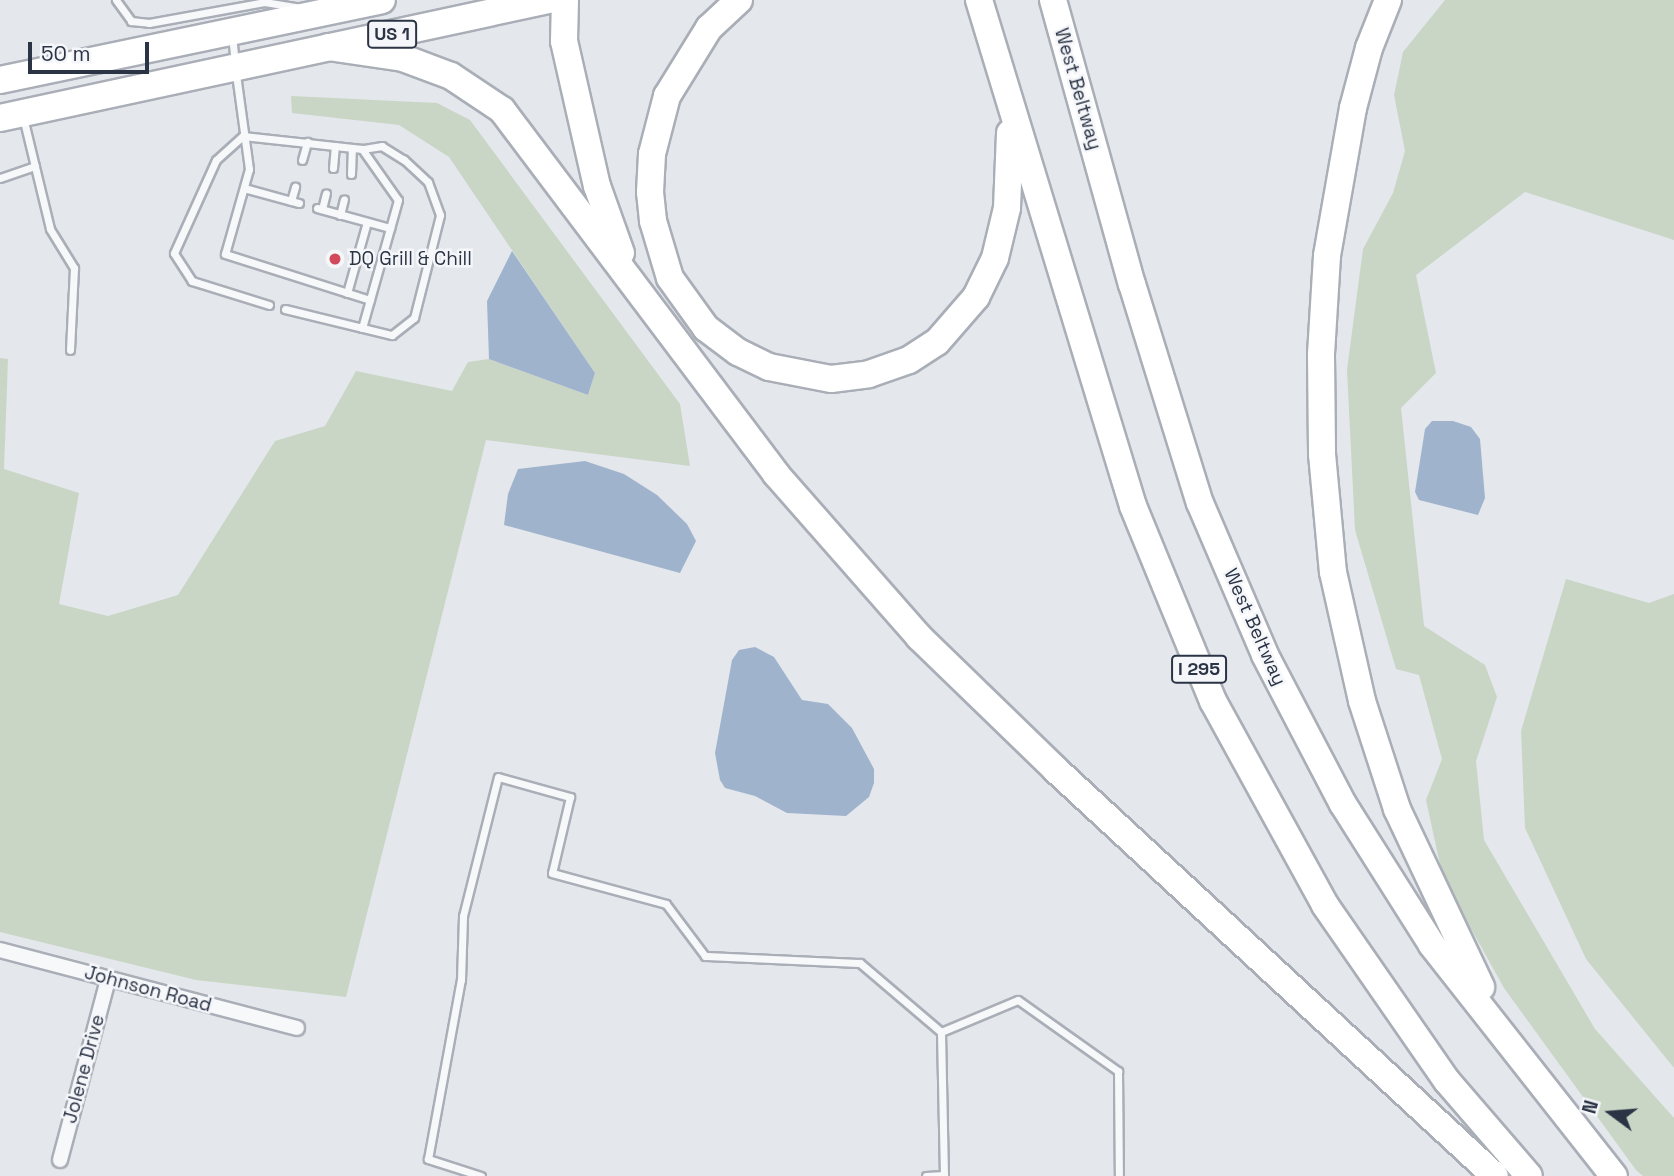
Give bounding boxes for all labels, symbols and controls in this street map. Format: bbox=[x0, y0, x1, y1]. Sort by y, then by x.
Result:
road number: US 1 bbox=[366, 19, 418, 48]
street label: West Beltway bbox=[1050, 25, 1106, 153]
scale bar bbox=[32, 28, 152, 72]
text: 50 m bbox=[41, 40, 91, 67]
place label: DQ Grill & Chill bbox=[349, 248, 472, 270]
marker: DQ Grill & Chill bbox=[327, 251, 343, 267]
street label: West Beltway bbox=[1219, 565, 1291, 689]
road number: I 295 bbox=[1171, 654, 1227, 684]
street label: Johnson Road bbox=[82, 961, 214, 1017]
street label: Jolene Drive bbox=[59, 1012, 109, 1126]
north arrow bbox=[1576, 1078, 1646, 1148]
text: N bbox=[1577, 1098, 1604, 1117]

